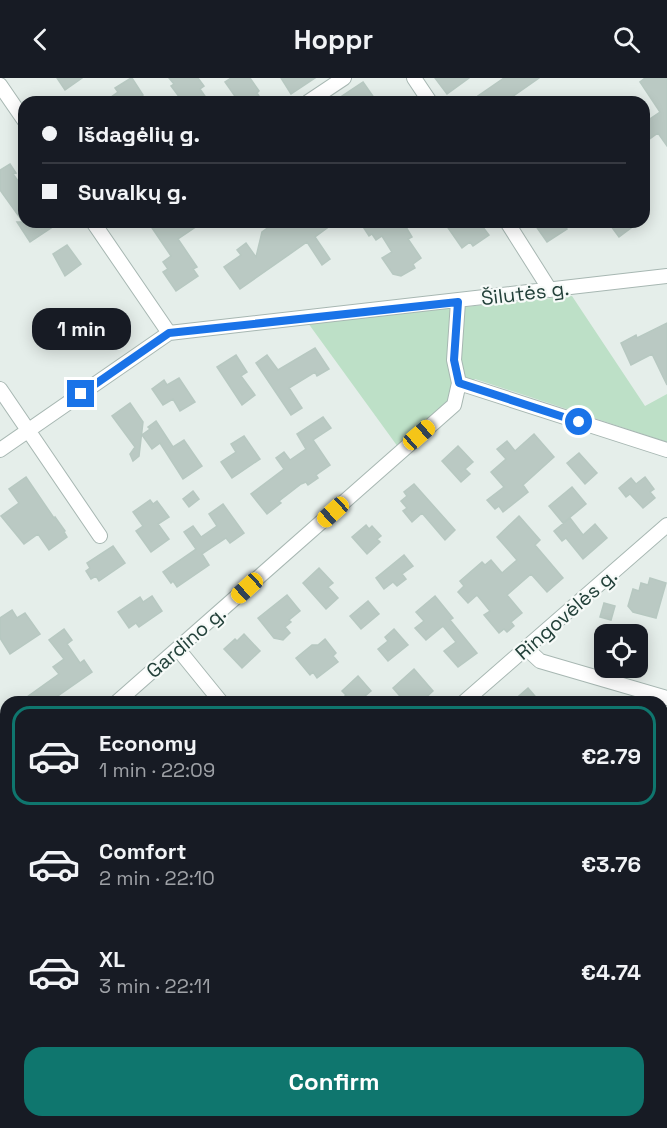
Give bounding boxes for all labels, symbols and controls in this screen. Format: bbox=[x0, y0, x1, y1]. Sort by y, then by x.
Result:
text: Hoppr bbox=[294, 22, 373, 57]
icon: back bbox=[24, 23, 57, 56]
icon: search bbox=[610, 23, 643, 56]
text: Išdagėlių g. bbox=[78, 120, 200, 148]
text: Suvalkų g. bbox=[78, 178, 187, 206]
street label: Šilutės g. bbox=[479, 275, 571, 311]
callout: 1 min bbox=[32, 307, 130, 349]
text: 1 min bbox=[57, 316, 106, 342]
route end bbox=[67, 380, 94, 407]
route start bbox=[565, 408, 592, 435]
car bbox=[400, 416, 438, 454]
car bbox=[314, 493, 352, 531]
street label: Ringovėlės g. bbox=[510, 562, 622, 666]
car bbox=[228, 569, 266, 607]
street label: Gardino g. bbox=[141, 600, 231, 684]
map controls bbox=[594, 624, 648, 678]
button: locate bbox=[594, 624, 648, 678]
icon: car bbox=[27, 729, 81, 783]
text: Economy bbox=[99, 729, 197, 757]
text: €2.79 bbox=[581, 742, 641, 770]
text: 1 min · 22:09 bbox=[99, 757, 215, 783]
icon: car bbox=[27, 837, 81, 891]
text: Comfort bbox=[99, 837, 187, 865]
text: €3.76 bbox=[581, 850, 641, 878]
text: 2 min · 22:10 bbox=[99, 865, 215, 891]
icon: car bbox=[27, 945, 81, 999]
text: XL bbox=[99, 945, 125, 973]
text: €4.74 bbox=[581, 958, 641, 986]
text: 3 min · 22:11 bbox=[99, 973, 211, 999]
button: Confirm bbox=[24, 1047, 644, 1116]

